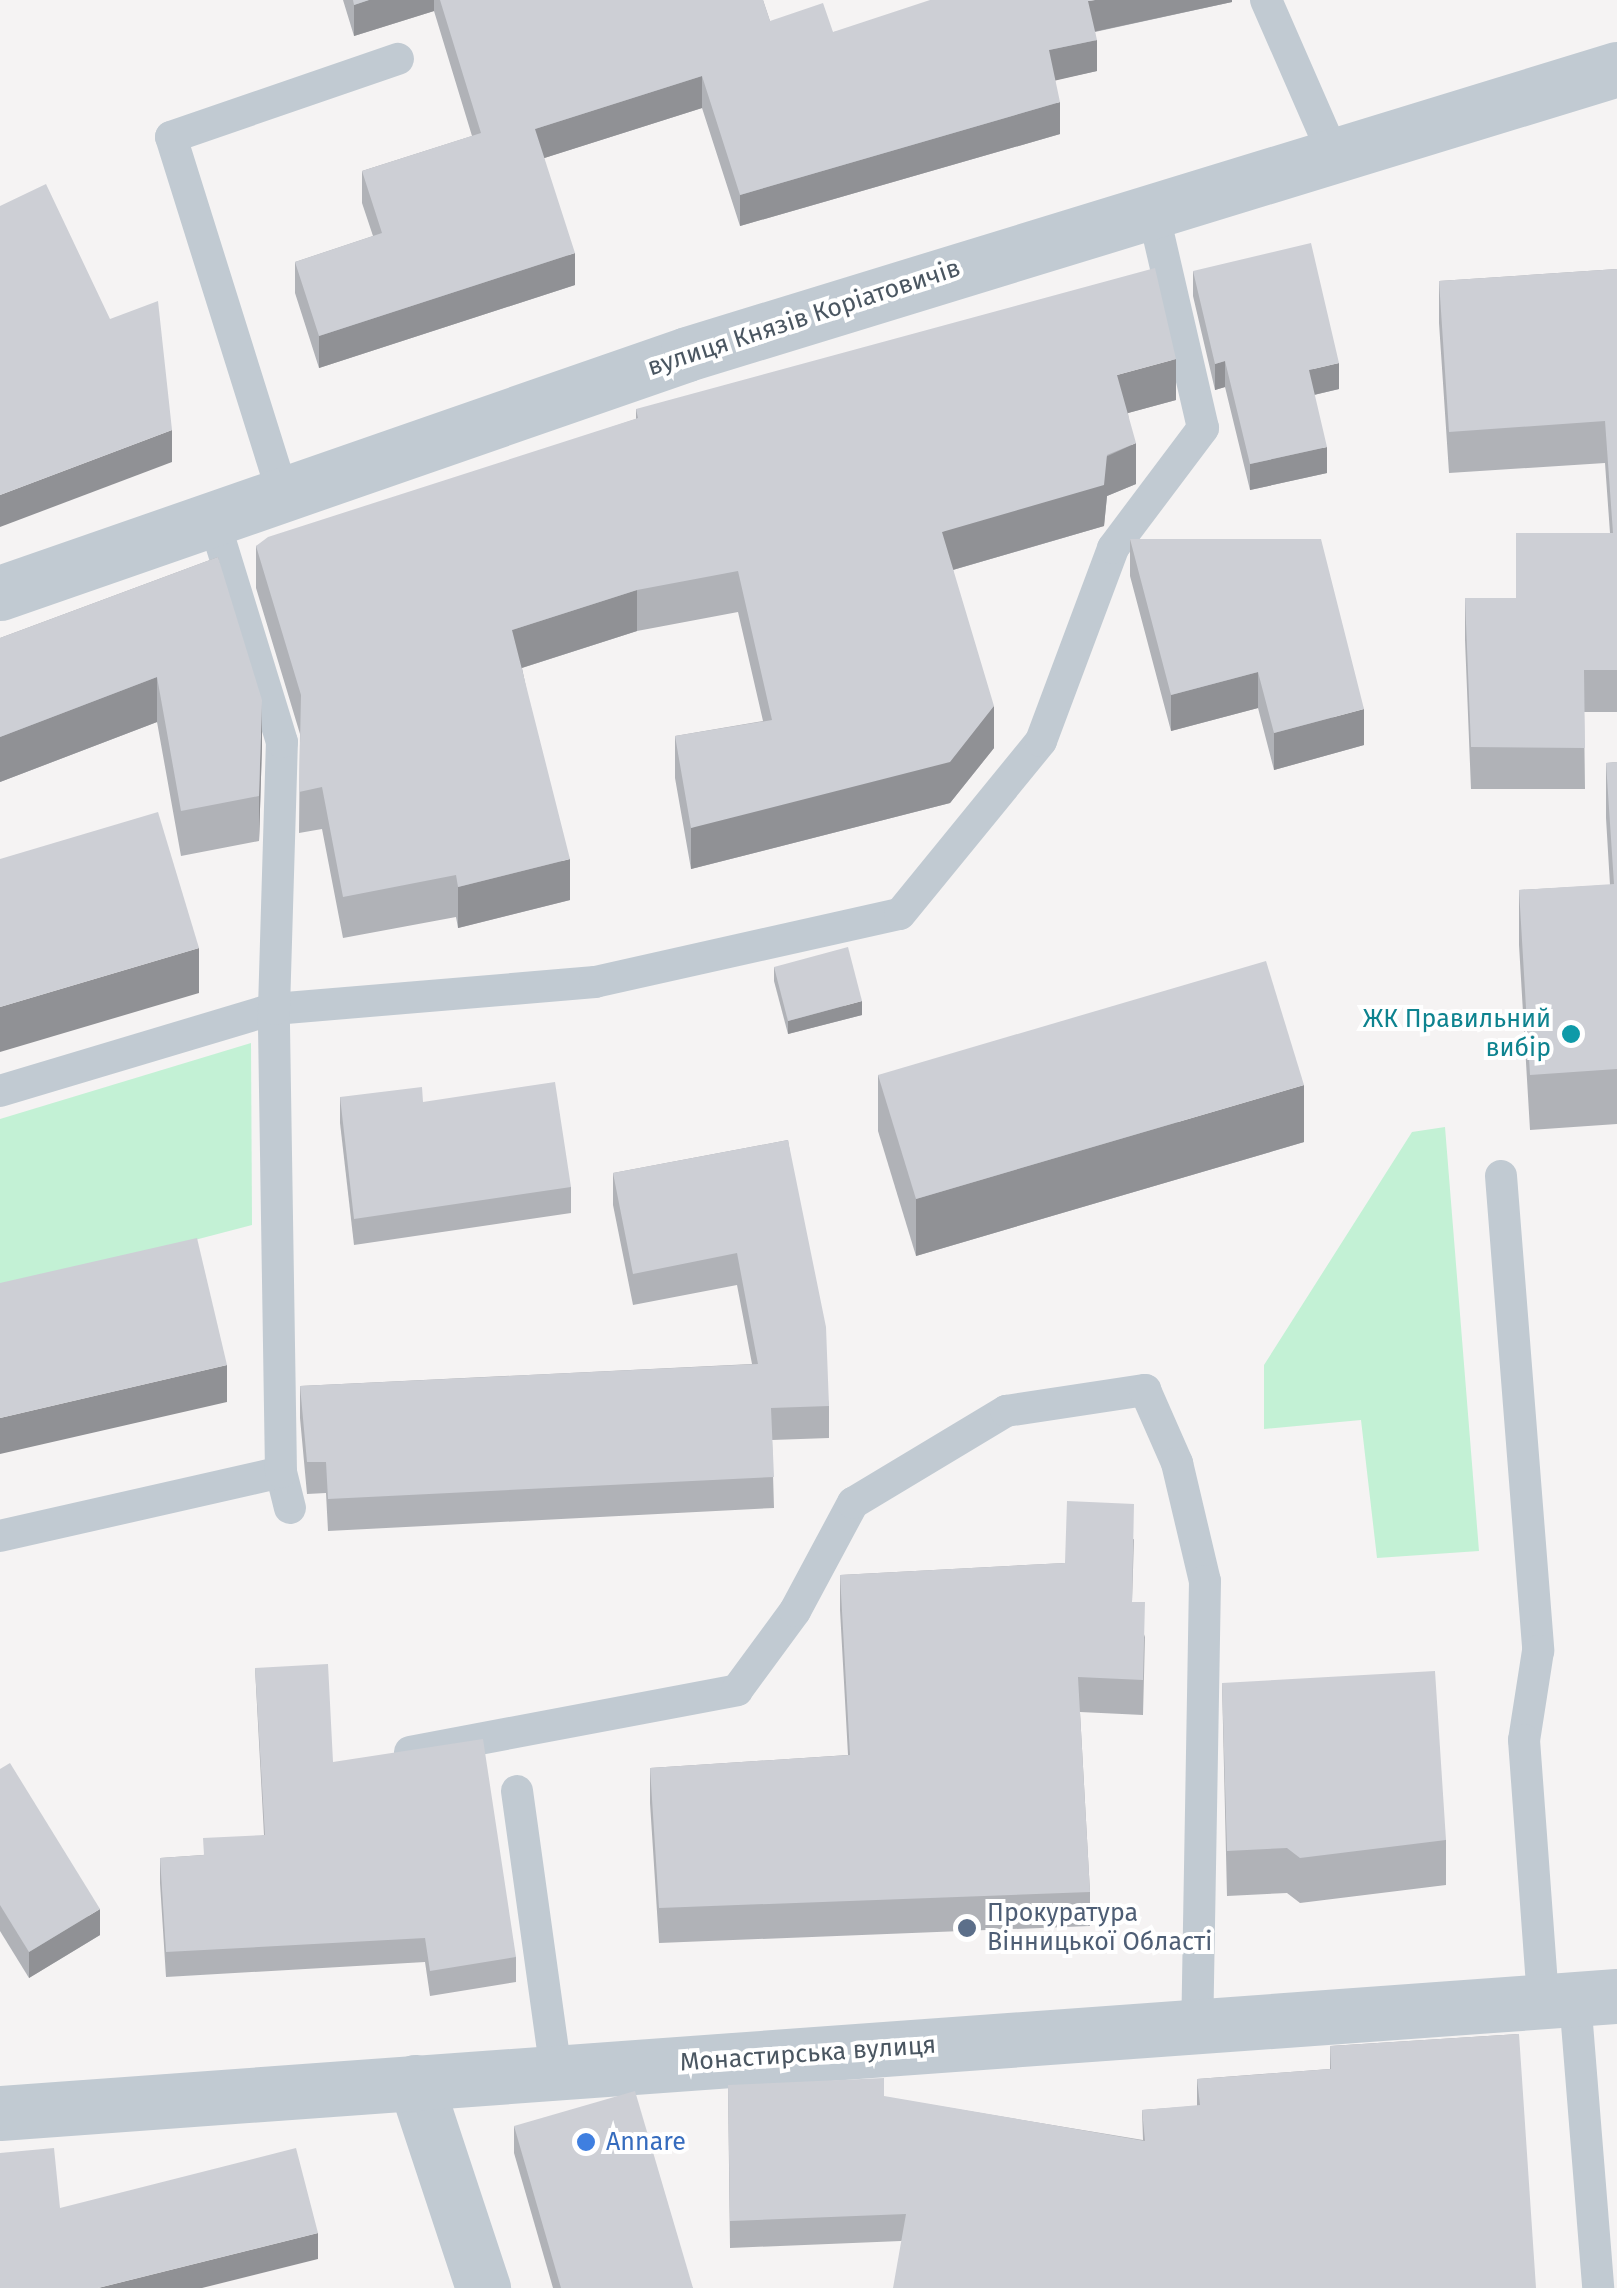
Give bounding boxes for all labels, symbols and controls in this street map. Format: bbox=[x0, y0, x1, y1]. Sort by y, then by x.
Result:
street label: вулиця Князів Коріатовичів bbox=[644, 253, 964, 383]
place label: ЖК Правильний вибір bbox=[1363, 1005, 1551, 1064]
marker: ЖК Правильний вибір bbox=[1560, 1023, 1582, 1045]
place label: Прокуратура Вінницької Області bbox=[987, 1899, 1212, 1958]
marker: Прокуратура Вінницької Області bbox=[956, 1917, 978, 1939]
street label: Монастирська вулиця bbox=[679, 2030, 937, 2078]
place label: Annare bbox=[606, 2127, 686, 2157]
marker: Annare bbox=[575, 2131, 597, 2153]

